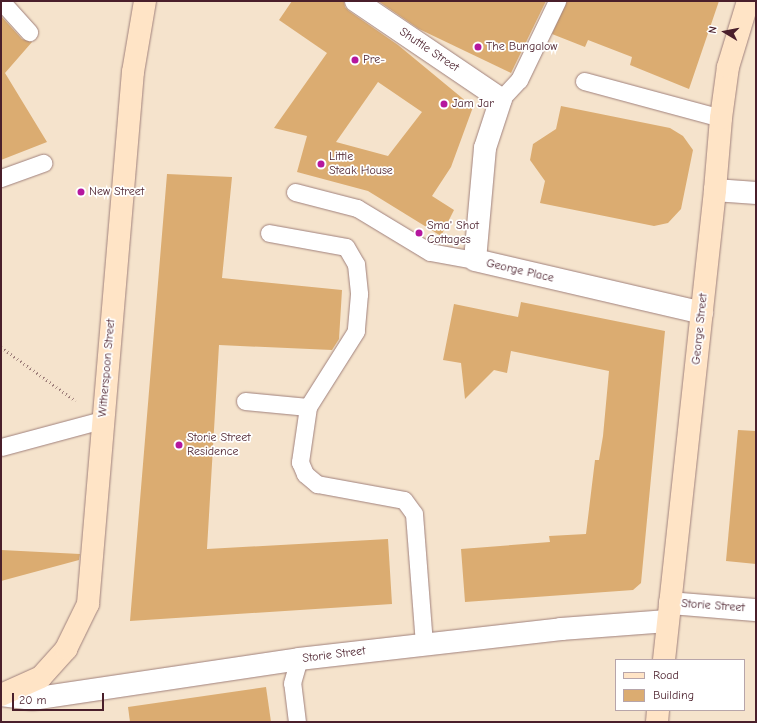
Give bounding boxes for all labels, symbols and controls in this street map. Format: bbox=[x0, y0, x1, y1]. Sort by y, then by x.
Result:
north arrow bbox=[705, 12, 745, 52]
street label: Shuttle Street bbox=[396, 25, 462, 75]
text: N bbox=[706, 25, 720, 34]
place label: The Bungalow bbox=[486, 40, 558, 54]
marker: The Bungalow bbox=[473, 42, 483, 52]
place label: Pre- bbox=[363, 53, 385, 67]
marker: Pre- bbox=[350, 55, 360, 65]
place label: Jam Jar bbox=[452, 97, 494, 111]
marker: Jam Jar bbox=[439, 99, 449, 109]
place label: Little Steak House bbox=[329, 150, 393, 178]
marker: Little Steak House bbox=[316, 159, 326, 169]
place label: New Street bbox=[89, 185, 144, 199]
marker: New Street bbox=[76, 187, 86, 197]
place label: Sma' Shot Cottages bbox=[427, 219, 479, 247]
marker: Sma' Shot Cottages bbox=[414, 228, 424, 238]
street label: George Place bbox=[485, 256, 555, 286]
street label: George Street bbox=[689, 293, 711, 365]
street label: Witherspoon Street bbox=[96, 318, 118, 418]
place label: Storie Street Residence bbox=[187, 431, 251, 459]
marker: Storie Street Residence bbox=[174, 440, 184, 450]
street label: Storie Street bbox=[681, 597, 745, 615]
street label: Storie Street bbox=[302, 644, 366, 666]
legend bbox=[615, 659, 745, 711]
text: Road bbox=[653, 668, 679, 682]
scale bar bbox=[14, 685, 106, 711]
text: Building bbox=[653, 688, 694, 702]
text: 20 m bbox=[19, 693, 47, 707]

